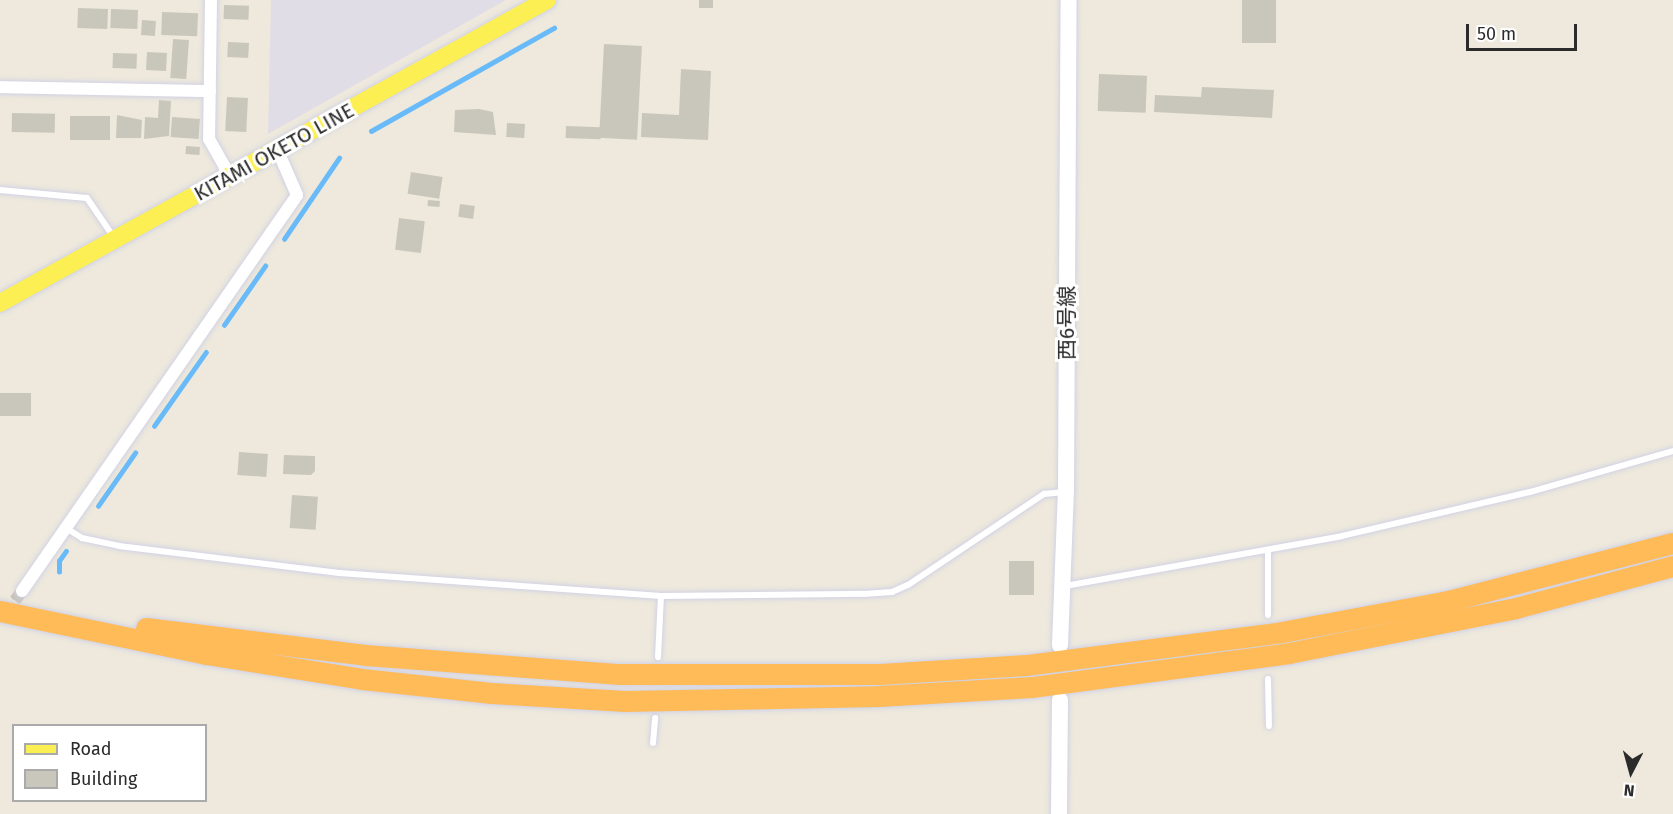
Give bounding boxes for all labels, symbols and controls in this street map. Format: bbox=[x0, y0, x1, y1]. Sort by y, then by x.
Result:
scale bar bbox=[1469, 12, 1580, 50]
text: 50 m bbox=[1477, 23, 1516, 45]
street label: KITAMI OKETO LINE bbox=[190, 98, 358, 206]
street label: 西6号線 bbox=[1054, 286, 1080, 360]
legend bbox=[12, 724, 207, 802]
text: Road bbox=[70, 738, 112, 760]
north arrow bbox=[1601, 742, 1661, 802]
text: Building bbox=[70, 768, 137, 790]
text: N bbox=[1623, 780, 1635, 800]

